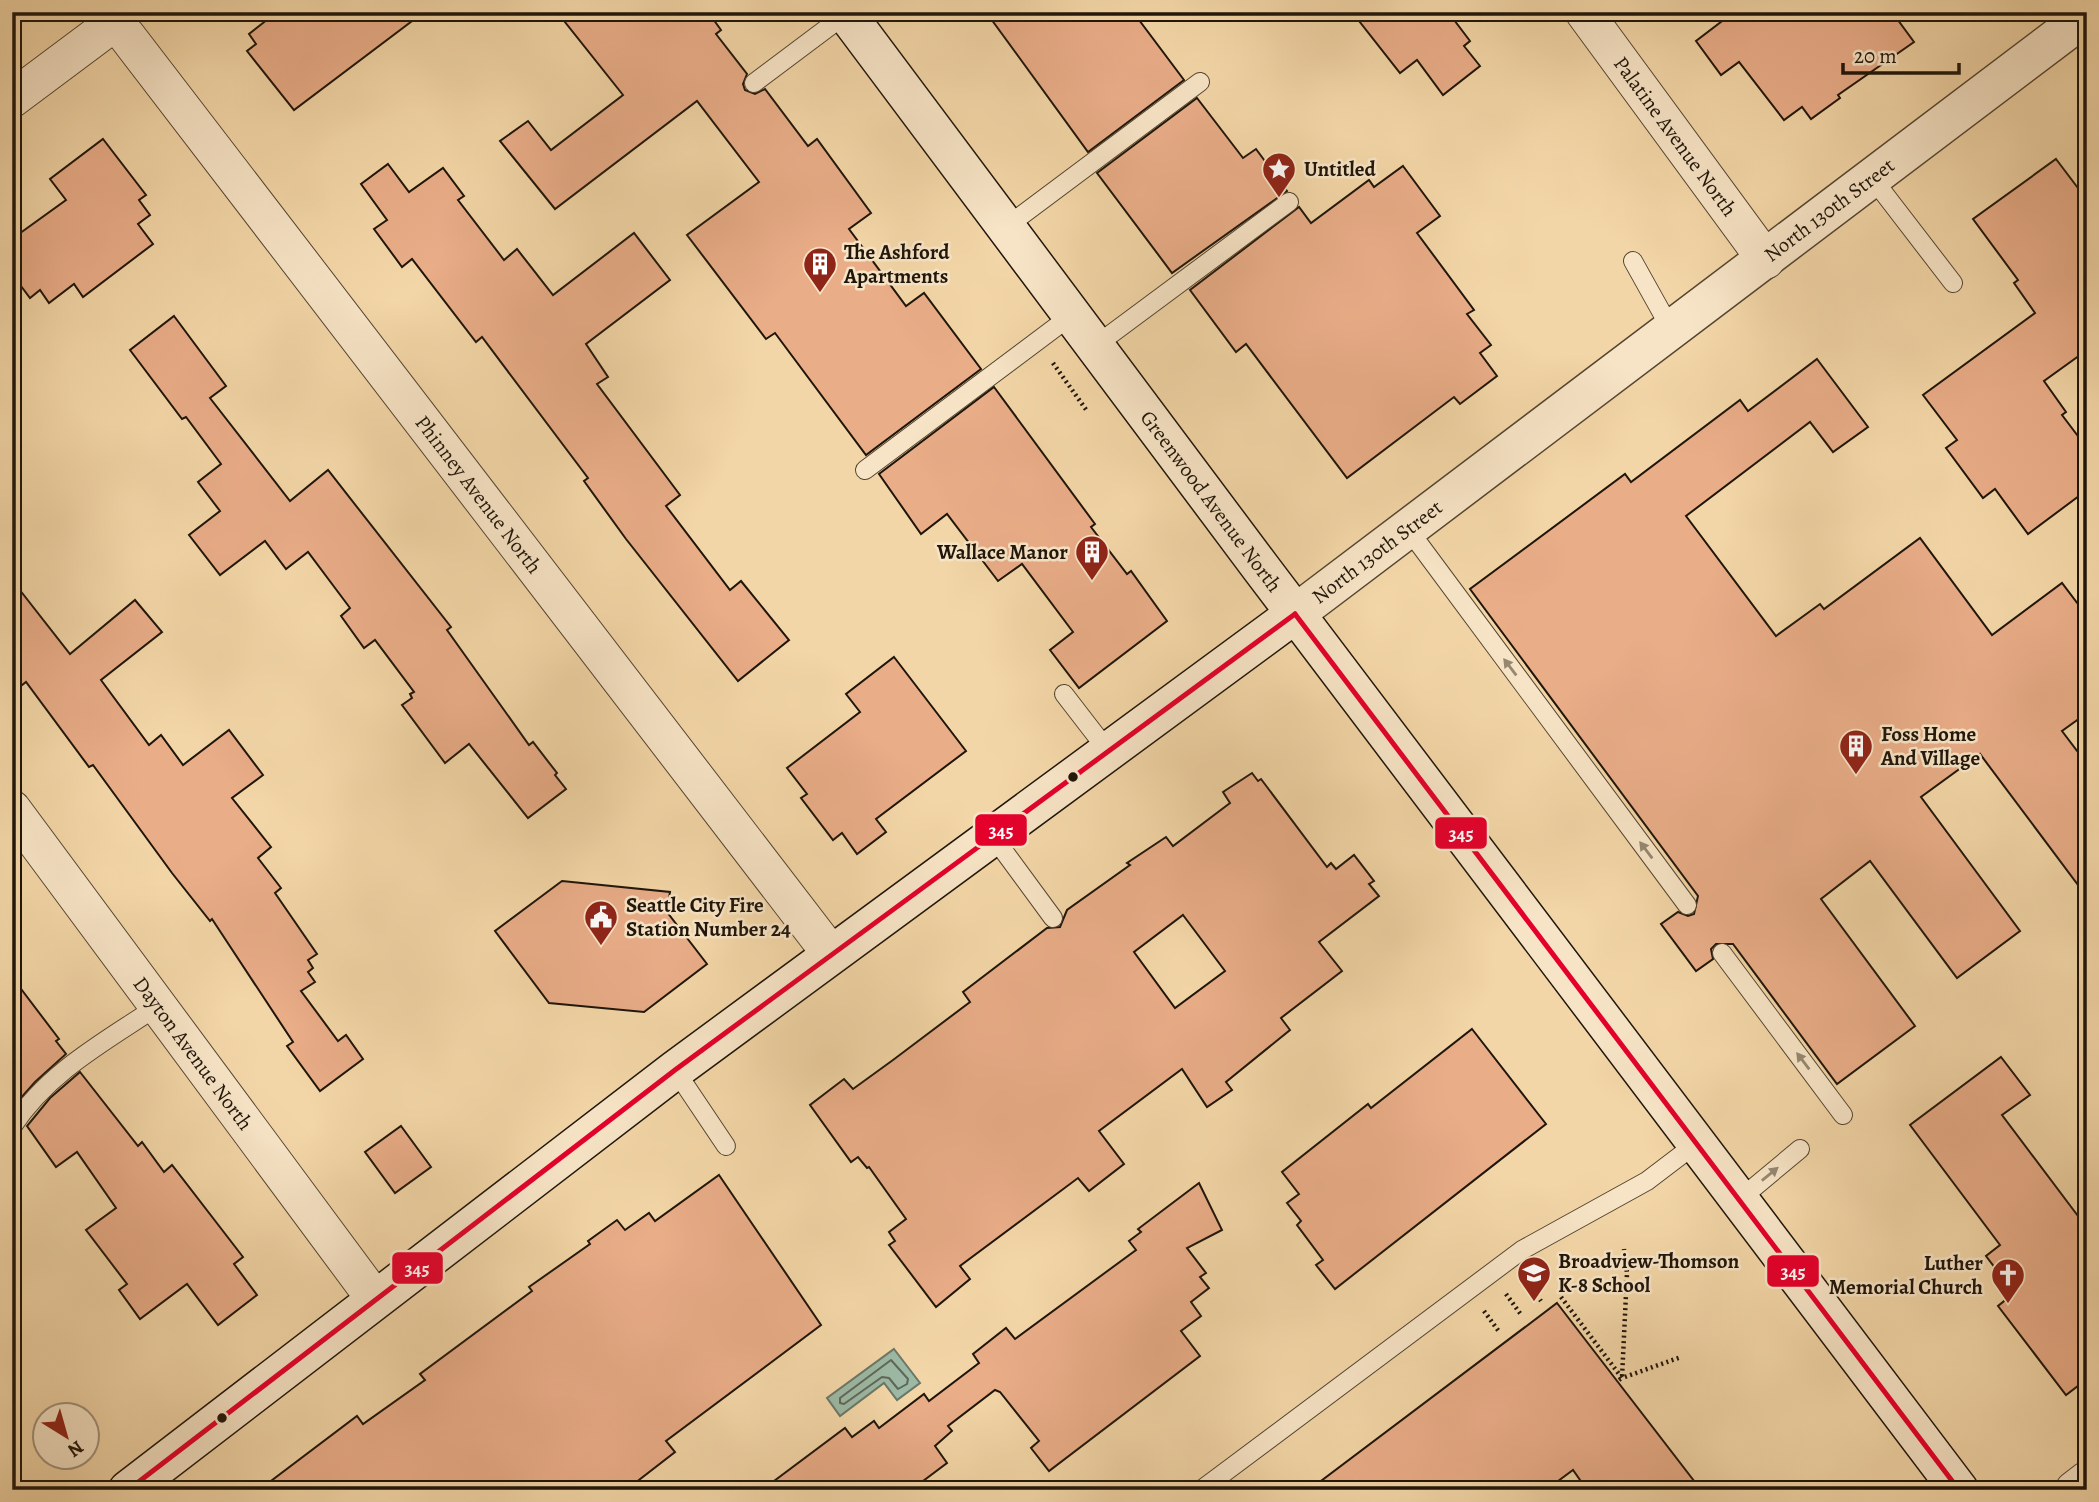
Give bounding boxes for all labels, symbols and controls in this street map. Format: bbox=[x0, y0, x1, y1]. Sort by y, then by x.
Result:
scale bar bbox=[1843, 32, 1959, 76]
text: 20 m bbox=[1854, 42, 1897, 70]
street label: Palatine Avenue North bbox=[1607, 50, 1743, 222]
place icon: Untitled bbox=[1260, 150, 1298, 199]
street label: North 130th Street bbox=[1758, 151, 1900, 268]
place label: Untitled bbox=[1304, 155, 1377, 183]
place label: The Ashford Apartments bbox=[843, 238, 950, 290]
building icon: The Ashford Apartments bbox=[801, 245, 839, 294]
street label: Greenwood Avenue North bbox=[1134, 405, 1288, 598]
street label: Phinney Avenue North bbox=[409, 409, 548, 579]
street label: North 130th Street bbox=[1306, 493, 1448, 610]
building icon: Wallace Manor bbox=[1073, 533, 1111, 582]
place label: Wallace Manor bbox=[936, 538, 1068, 566]
one-way arrow bbox=[1503, 659, 1518, 677]
place label: Foss Home And Village bbox=[1880, 720, 1980, 772]
building icon: Foss Home And Village bbox=[1837, 727, 1875, 776]
unlabelled marker bbox=[1066, 770, 1080, 784]
line badge: 345 bbox=[974, 813, 1028, 847]
line badge: 345 bbox=[1434, 816, 1488, 850]
text: 345 bbox=[988, 818, 1014, 844]
text: 345 bbox=[1448, 821, 1474, 847]
one-way arrow bbox=[1639, 841, 1653, 859]
place label: Seattle City Fire Station Number 24 bbox=[626, 891, 791, 943]
public building icon: Seattle City Fire Station Number 24 bbox=[582, 898, 620, 947]
street label: Dayton Avenue North bbox=[127, 971, 259, 1136]
one-way arrow bbox=[1795, 1052, 1810, 1070]
one-way arrow bbox=[1762, 1167, 1779, 1182]
place label: Broadview-Thomson K-8 School bbox=[1558, 1247, 1740, 1299]
place label: Luther Memorial Church bbox=[1829, 1249, 1983, 1301]
line badge: 345 bbox=[391, 1251, 444, 1285]
school or university icon: Broadview-Thomson K-8 School bbox=[1515, 1254, 1553, 1303]
line badge: 345 bbox=[1766, 1254, 1820, 1288]
text: 345 bbox=[404, 1256, 430, 1282]
church icon: Luther Memorial Church bbox=[1989, 1256, 2027, 1305]
text: 345 bbox=[1780, 1259, 1806, 1285]
north arrow bbox=[32, 1400, 102, 1470]
unlabelled marker bbox=[215, 1411, 229, 1425]
text: N bbox=[62, 1434, 89, 1463]

